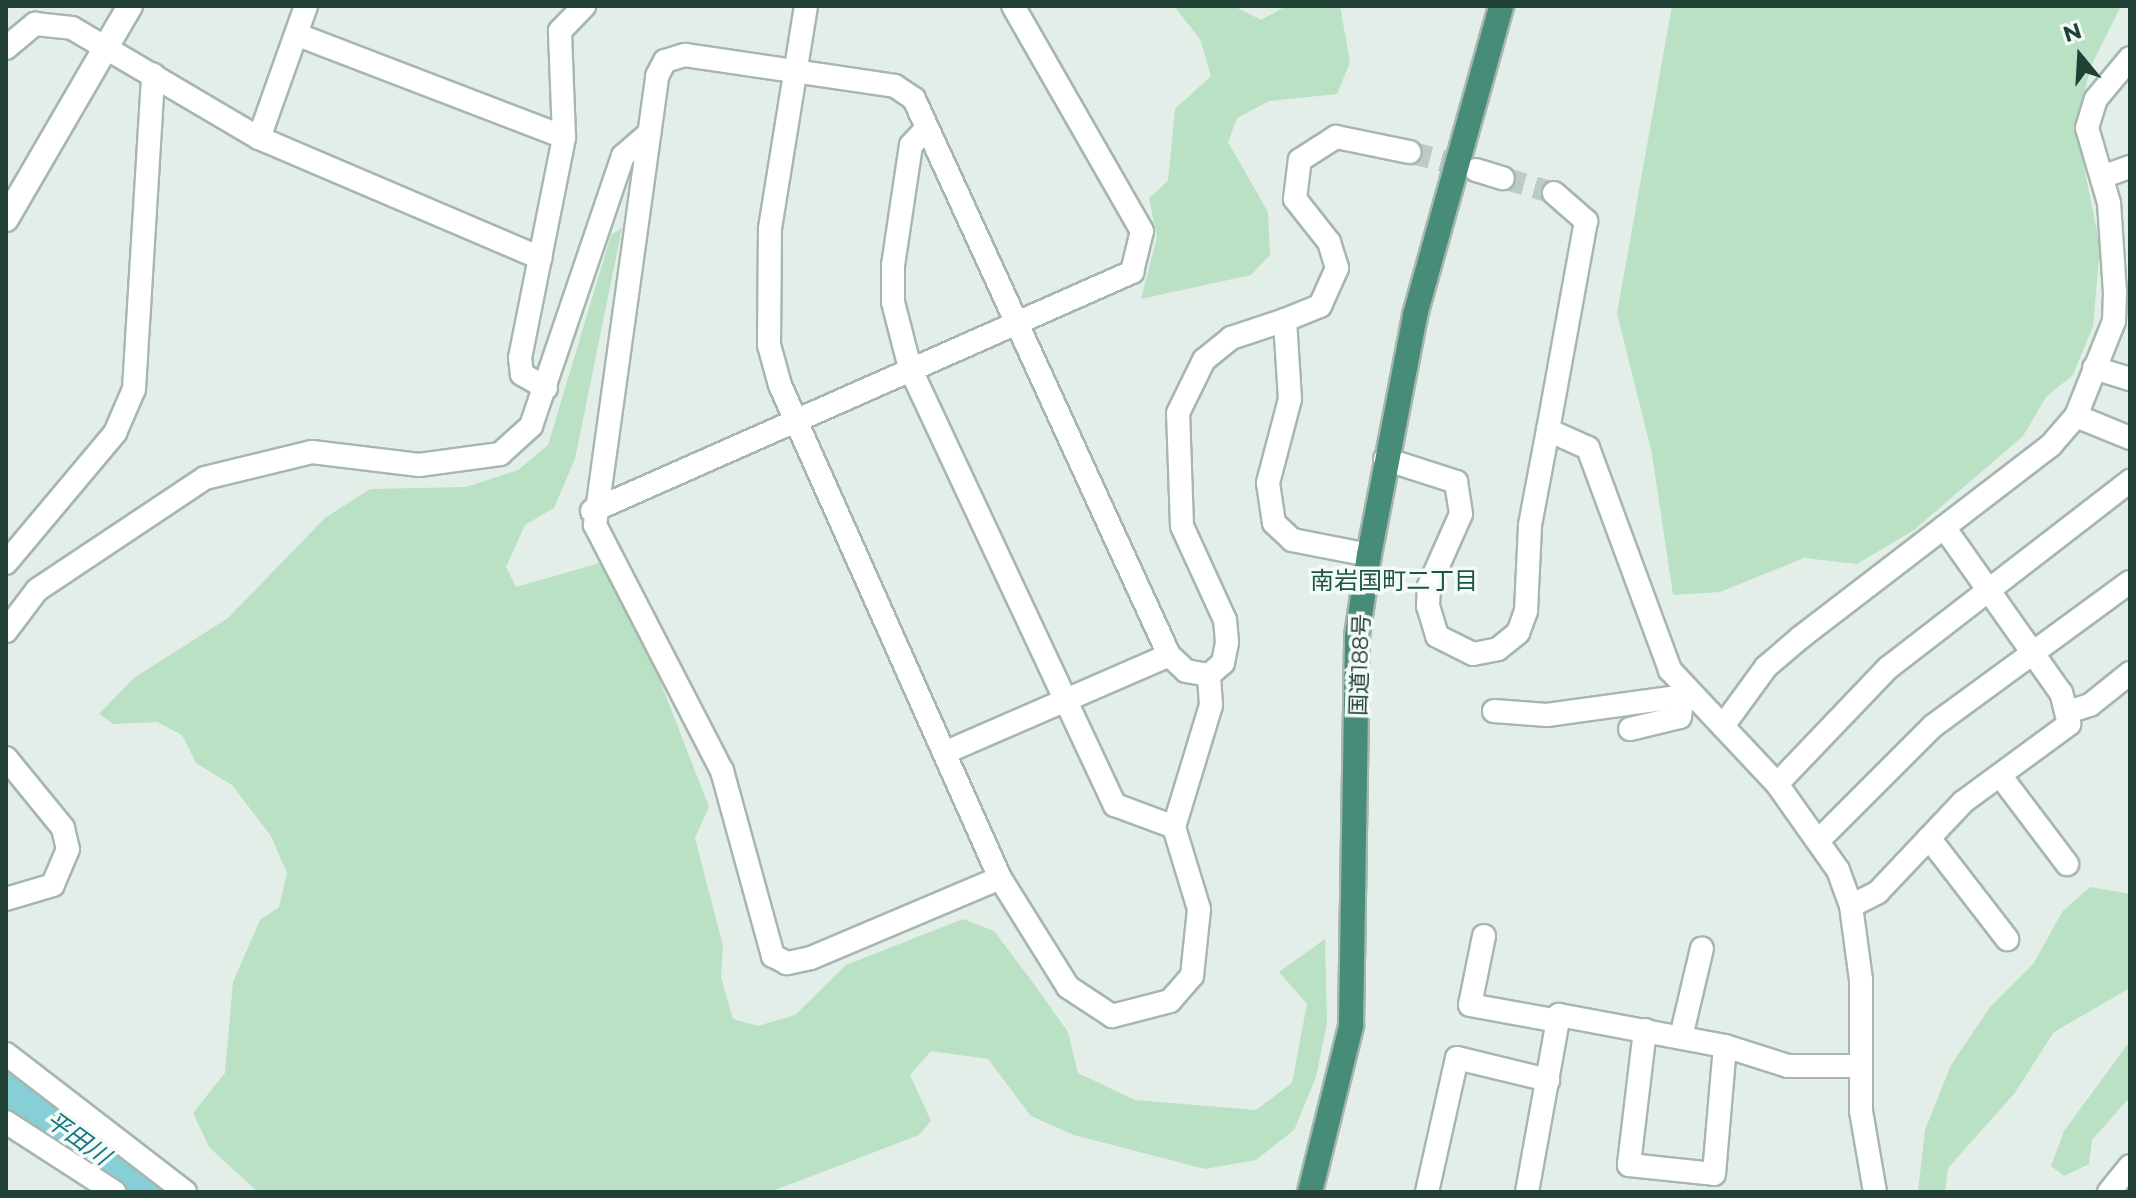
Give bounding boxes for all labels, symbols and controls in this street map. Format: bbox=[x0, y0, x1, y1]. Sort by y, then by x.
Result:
north arrow bbox=[2040, 16, 2120, 96]
text: N bbox=[2060, 17, 2085, 48]
district label: 南岩国町二丁目 bbox=[1310, 567, 1478, 595]
street label: 国道188号 bbox=[1345, 614, 1375, 716]
water label: 平田川 bbox=[40, 1105, 116, 1171]

